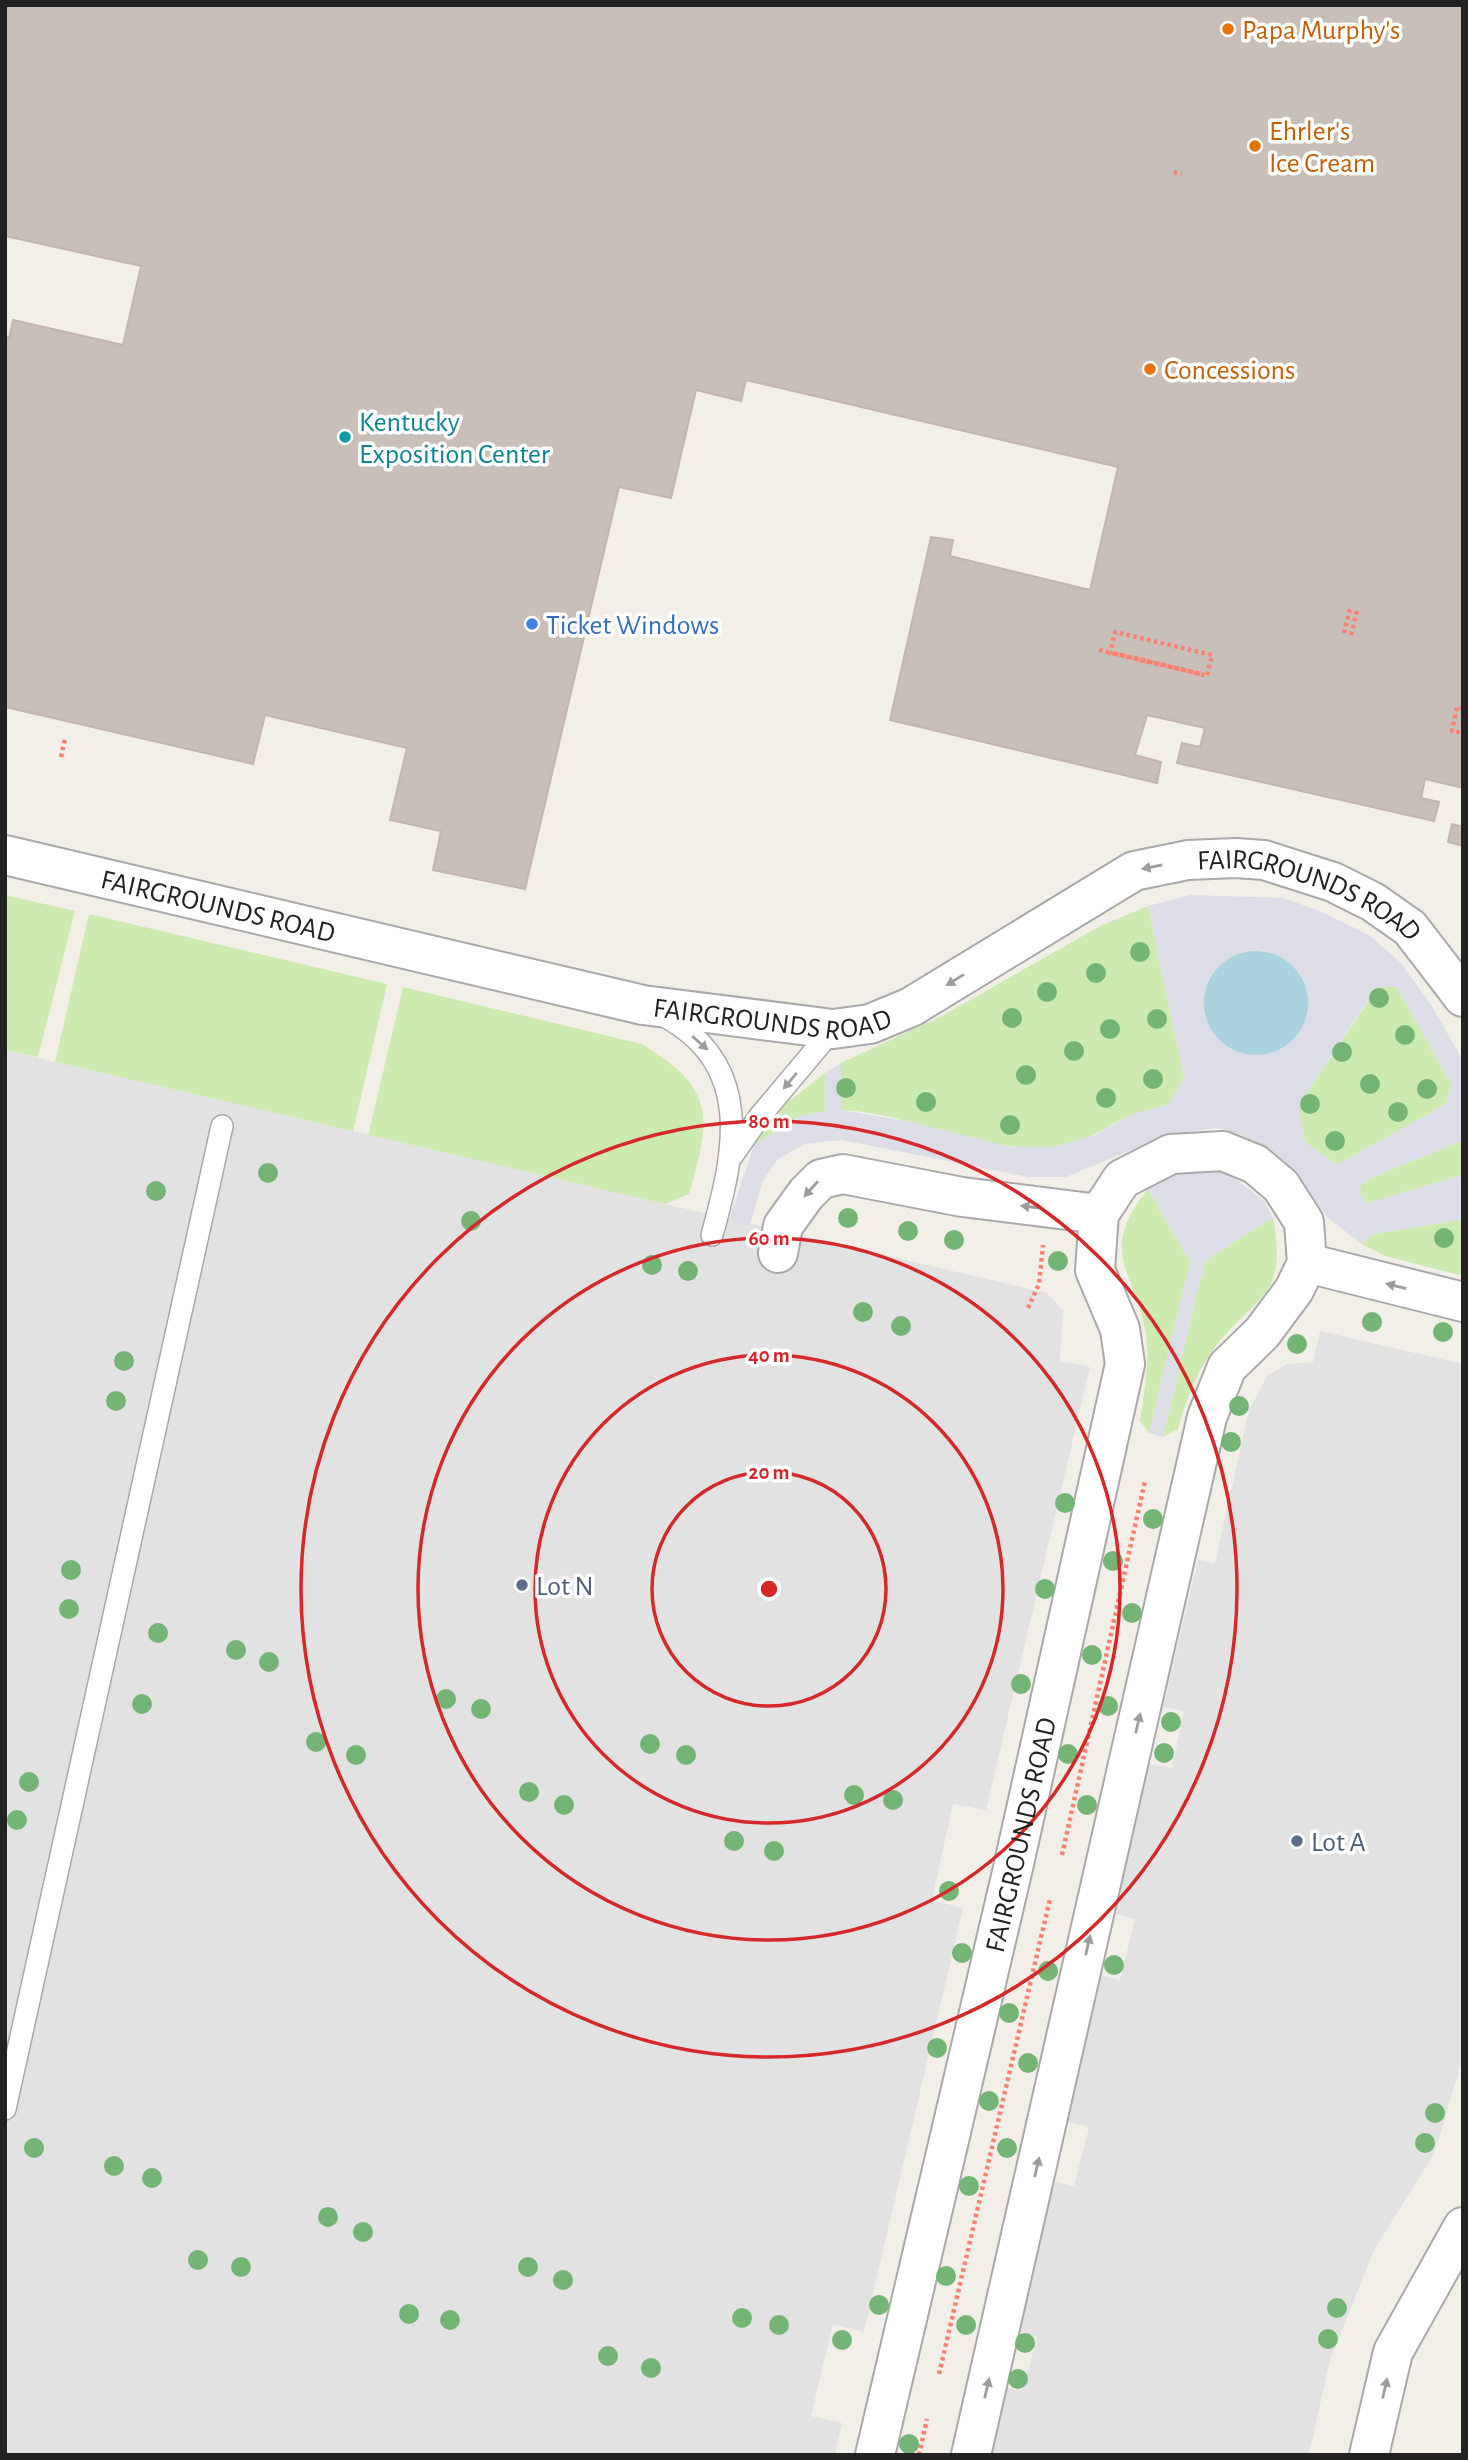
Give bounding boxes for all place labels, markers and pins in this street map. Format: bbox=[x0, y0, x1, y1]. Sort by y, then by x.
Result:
place label: Papa Murphy's bbox=[1242, 17, 1400, 45]
marker: Papa Murphy's bbox=[1220, 21, 1236, 37]
place label: Ehrler's Ice Cream bbox=[1269, 118, 1375, 178]
marker: Ehrler's Ice Cream bbox=[1247, 138, 1263, 154]
place label: Concessions bbox=[1164, 357, 1295, 385]
marker: Concessions bbox=[1142, 361, 1158, 377]
place label: Kentucky Exposition Center bbox=[359, 409, 550, 469]
marker: Kentucky Exposition Center bbox=[337, 429, 353, 445]
place label: Ticket Windows bbox=[546, 612, 719, 640]
marker: Ticket Windows bbox=[524, 616, 540, 632]
place label: Lot N bbox=[536, 1573, 594, 1601]
marker: Lot N bbox=[514, 1577, 530, 1593]
centre of rings bbox=[757, 1577, 781, 1601]
place label: Lot A bbox=[1311, 1829, 1366, 1857]
marker: Lot A bbox=[1289, 1833, 1305, 1849]

